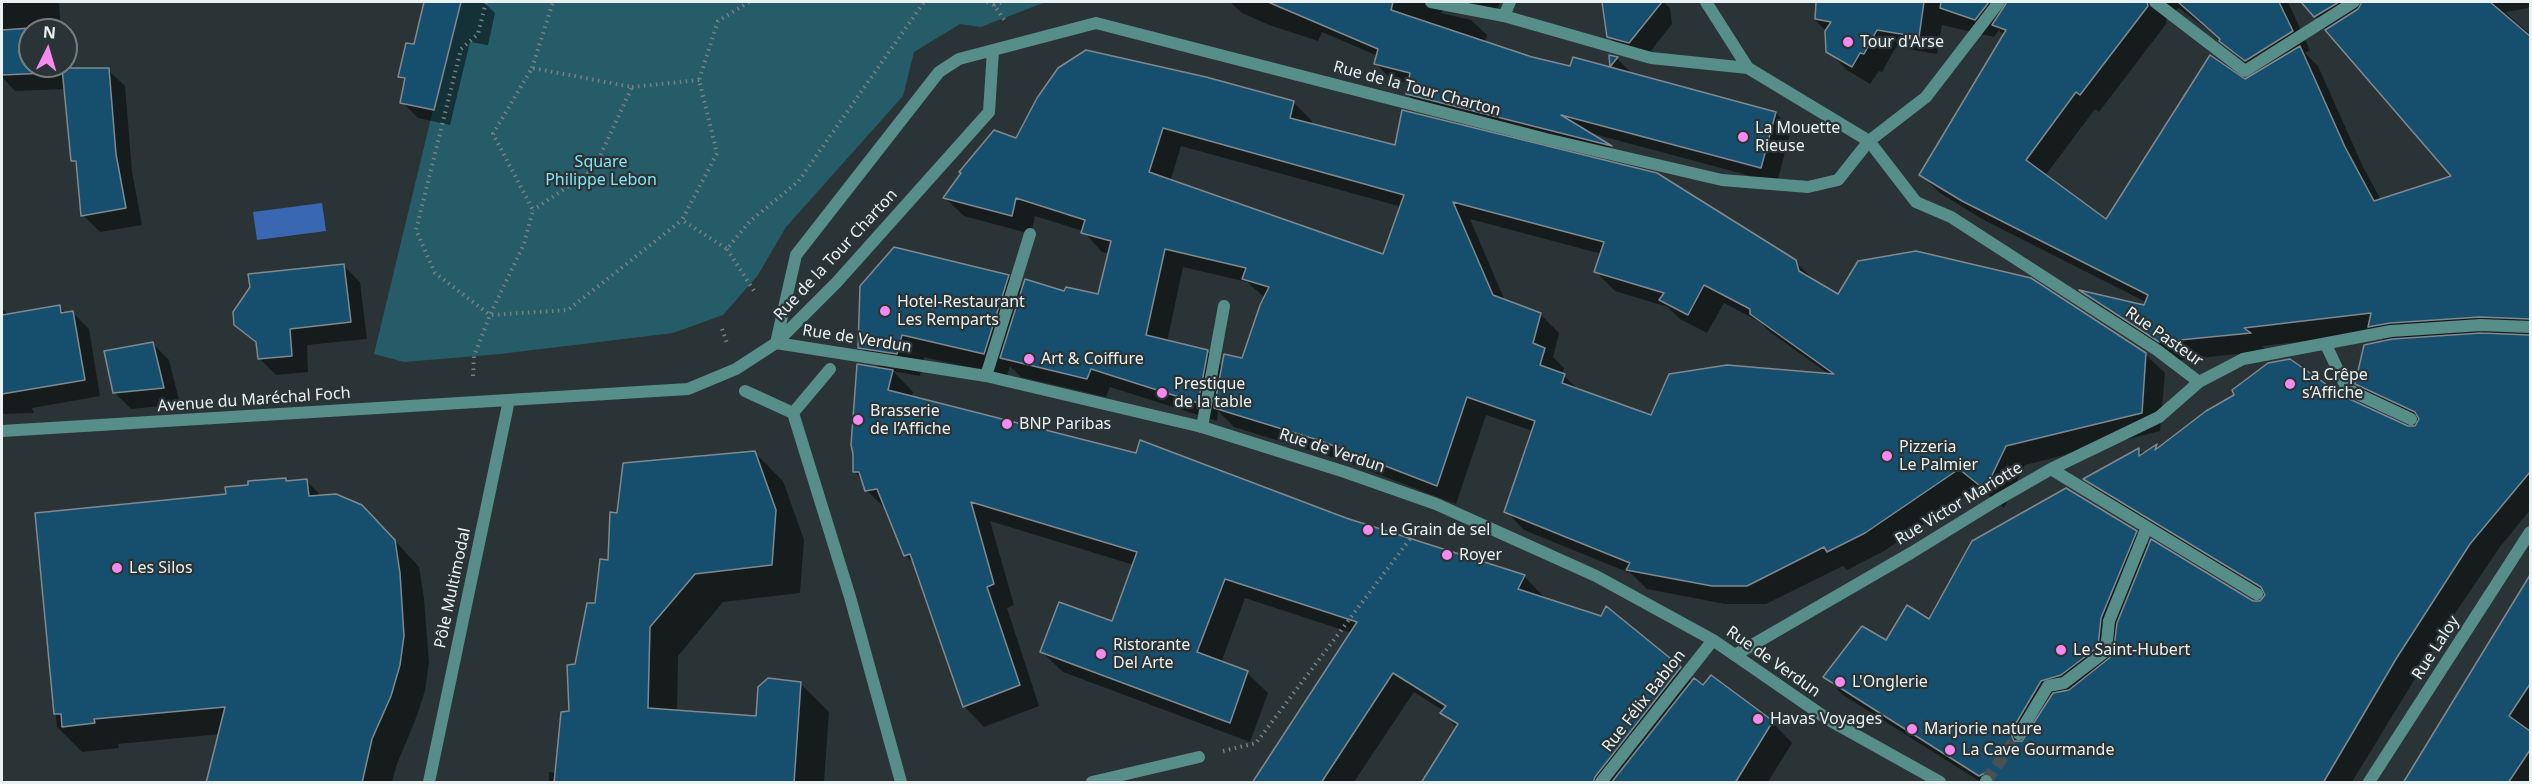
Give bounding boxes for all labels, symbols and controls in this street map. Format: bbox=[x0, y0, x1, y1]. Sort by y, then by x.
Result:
north arrow bbox=[18, 18, 78, 78]
text: N bbox=[42, 21, 57, 44]
place label: Tour d'Arse bbox=[1860, 32, 1944, 52]
marker: Tour d'Arse bbox=[1841, 35, 1855, 49]
street label: Rue de la Tour Charton bbox=[1331, 57, 1503, 121]
place label: La Mouette Rieuse bbox=[1755, 118, 1840, 156]
marker: La Mouette Rieuse bbox=[1736, 130, 1750, 144]
park label: Square Philippe Lebon bbox=[545, 152, 657, 190]
street label: Rue de la Tour Charton bbox=[770, 185, 902, 325]
place label: Hotel-Restaurant Les Remparts bbox=[897, 292, 1025, 330]
street label: Rue Pasteur bbox=[2121, 303, 2207, 371]
marker: Hotel-Restaurant Les Remparts bbox=[878, 304, 892, 318]
street label: Rue de Verdun bbox=[801, 321, 913, 357]
place label: Art & Coiffure bbox=[1041, 349, 1144, 369]
marker: Art & Coiffure bbox=[1022, 352, 1036, 366]
place label: La Crêpe s’Affiche bbox=[2302, 365, 2368, 403]
place label: Prestique de la table bbox=[1174, 374, 1252, 412]
marker: La Crêpe s’Affiche bbox=[2283, 377, 2297, 391]
street label: Avenue du Maréchal Foch bbox=[157, 384, 351, 416]
marker: Prestique de la table bbox=[1155, 386, 1169, 400]
place label: Brasserie de l’Affiche bbox=[870, 401, 951, 439]
marker: Brasserie de l’Affiche bbox=[851, 413, 865, 427]
place label: BNP Paribas bbox=[1019, 414, 1111, 434]
marker: BNP Paribas bbox=[1000, 417, 1014, 431]
street label: Rue de Verdun bbox=[1277, 425, 1387, 477]
place label: Pizzeria Le Palmier bbox=[1899, 437, 1978, 475]
marker: Pizzeria Le Palmier bbox=[1880, 449, 1894, 463]
street label: Rue Victor Mariotte bbox=[1892, 458, 2026, 550]
place label: Le Grain de sel bbox=[1380, 520, 1490, 540]
marker: Le Grain de sel bbox=[1361, 523, 1375, 537]
street label: Pôle Multimodal bbox=[431, 526, 475, 650]
place label: Royer bbox=[1459, 545, 1502, 565]
marker: Royer bbox=[1440, 548, 1454, 562]
place label: Les Silos bbox=[129, 558, 193, 578]
marker: Les Silos bbox=[110, 561, 124, 575]
street label: Rue Laloy bbox=[2408, 613, 2464, 683]
street label: Rue de Verdun bbox=[1722, 623, 1824, 701]
place label: Ristorante Del Arte bbox=[1113, 635, 1190, 673]
place label: Le Saint-Hubert bbox=[2073, 640, 2190, 660]
marker: Le Saint-Hubert bbox=[2054, 643, 2068, 657]
street label: Rue Félix Bablon bbox=[1598, 646, 1690, 756]
marker: Ristorante Del Arte bbox=[1094, 647, 1108, 661]
place label: L'Onglerie bbox=[1852, 672, 1928, 692]
marker: L'Onglerie bbox=[1833, 675, 1847, 689]
place label: Havas Voyages bbox=[1770, 709, 1882, 729]
marker: Havas Voyages bbox=[1751, 712, 1765, 726]
place label: Marjorie nature bbox=[1924, 719, 2042, 739]
marker: Marjorie nature bbox=[1905, 722, 1919, 736]
place label: La Cave Gourmande bbox=[1962, 740, 2114, 760]
marker: La Cave Gourmande bbox=[1943, 743, 1957, 757]

